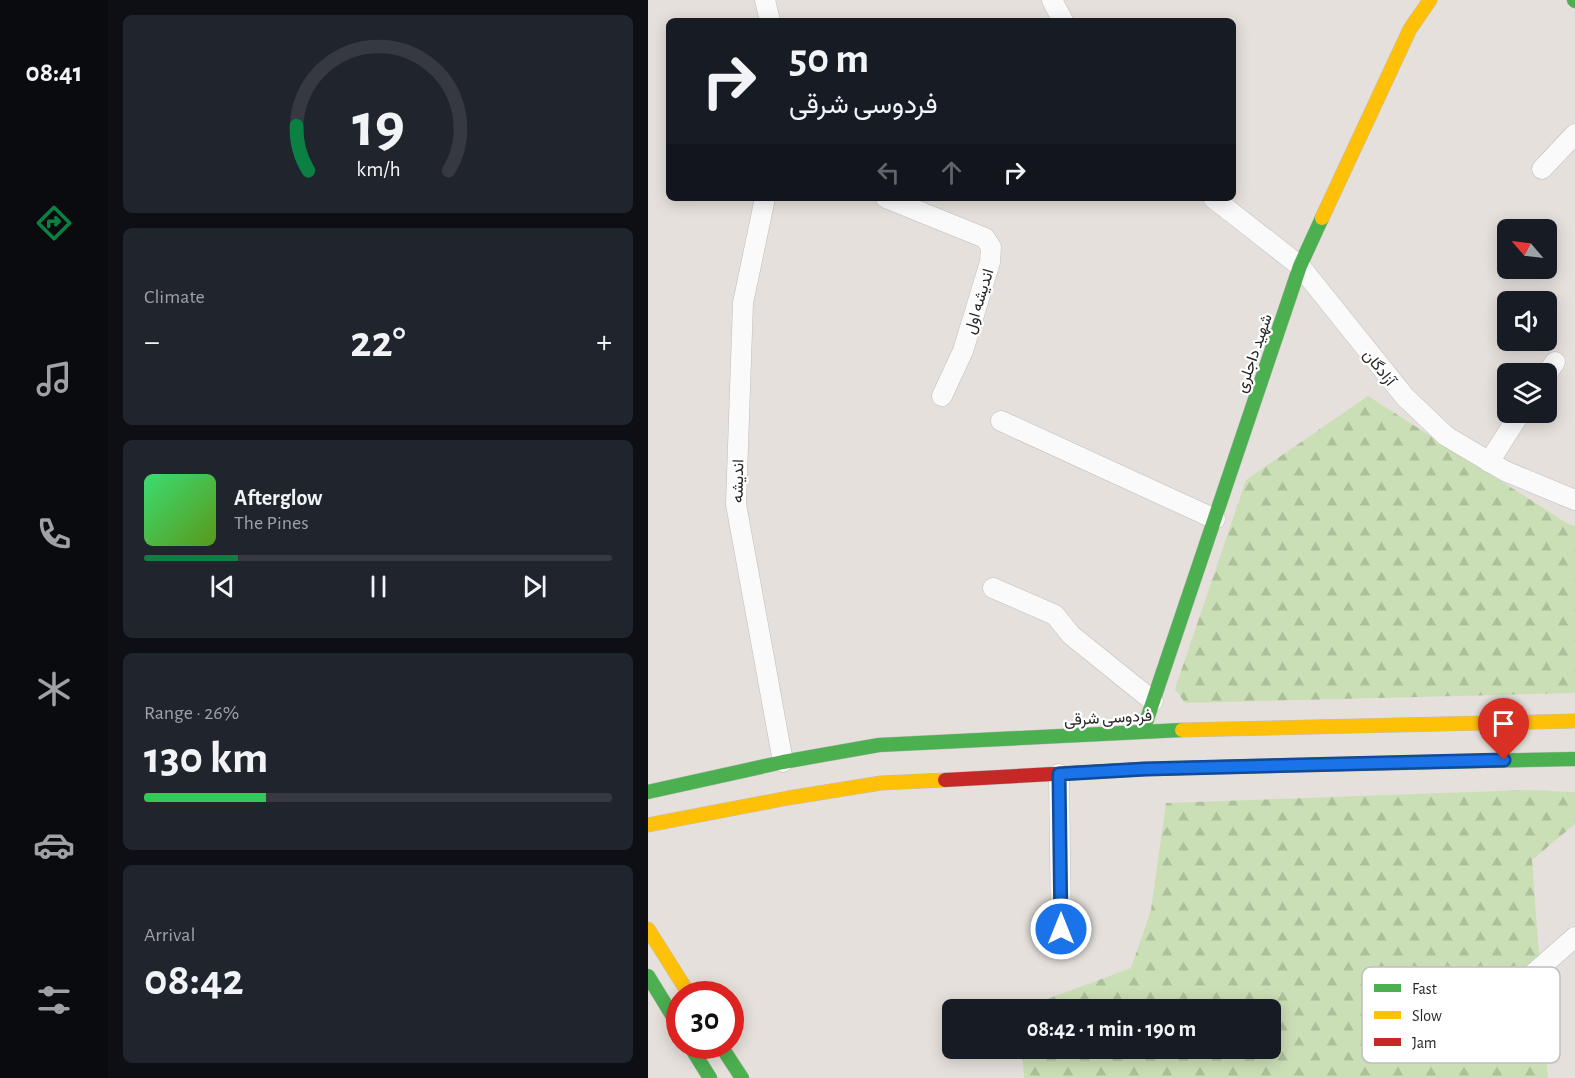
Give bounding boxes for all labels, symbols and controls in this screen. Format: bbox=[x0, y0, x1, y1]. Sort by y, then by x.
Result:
text: 50 m bbox=[789, 38, 869, 80]
icon: right bbox=[690, 42, 768, 120]
text: 08:41 bbox=[26, 59, 82, 86]
text: فردوسی شرقی bbox=[789, 91, 938, 118]
text: 19 bbox=[352, 95, 404, 157]
icon: left bbox=[872, 156, 905, 189]
icon: ahead bbox=[935, 156, 968, 189]
icon: right bbox=[998, 156, 1031, 189]
text: km/h bbox=[356, 159, 400, 180]
icon: directions bbox=[33, 202, 75, 244]
north arrow bbox=[1497, 219, 1557, 279]
map controls bbox=[1497, 219, 1557, 423]
street label: اندیشه اول bbox=[961, 267, 998, 336]
text: Climate bbox=[144, 287, 205, 307]
button: sound bbox=[1497, 291, 1557, 351]
street label: شهید داجلری bbox=[1233, 312, 1277, 395]
text: 22° bbox=[350, 320, 406, 365]
text: − bbox=[144, 326, 160, 359]
text: + bbox=[596, 326, 612, 359]
street label: آزادگان bbox=[1358, 347, 1399, 391]
icon: music bbox=[33, 358, 75, 400]
button: layers bbox=[1497, 363, 1557, 423]
street label: اندیشه bbox=[730, 459, 747, 503]
text: Afterglow bbox=[234, 487, 322, 509]
icon: phone bbox=[33, 513, 75, 555]
text: The Pines bbox=[234, 513, 309, 533]
icon: previous bbox=[206, 570, 239, 603]
icon: pause bbox=[362, 570, 395, 603]
icon: next bbox=[518, 570, 551, 603]
icon: climate bbox=[33, 668, 75, 710]
pin bbox=[1478, 698, 1529, 760]
text: Range · 26% bbox=[144, 703, 239, 723]
icon: arrive bbox=[1487, 707, 1520, 740]
street label: فردوسی شرقی bbox=[1064, 708, 1153, 730]
text: 130 km bbox=[144, 736, 268, 781]
icon: car bbox=[33, 824, 75, 866]
position arrow bbox=[1029, 897, 1093, 961]
text: Arrival bbox=[144, 925, 195, 945]
text: 08:42 bbox=[144, 958, 244, 1003]
legend bbox=[1362, 967, 1560, 1063]
icon: filters bbox=[33, 979, 75, 1021]
speed limit sign: 30 bbox=[666, 981, 744, 1059]
text: Fast bbox=[1412, 981, 1437, 997]
text: Slow bbox=[1412, 1008, 1442, 1024]
text: 08:42 · 1 min · 190 m bbox=[1027, 1018, 1196, 1040]
text: Jam bbox=[1412, 1035, 1437, 1051]

